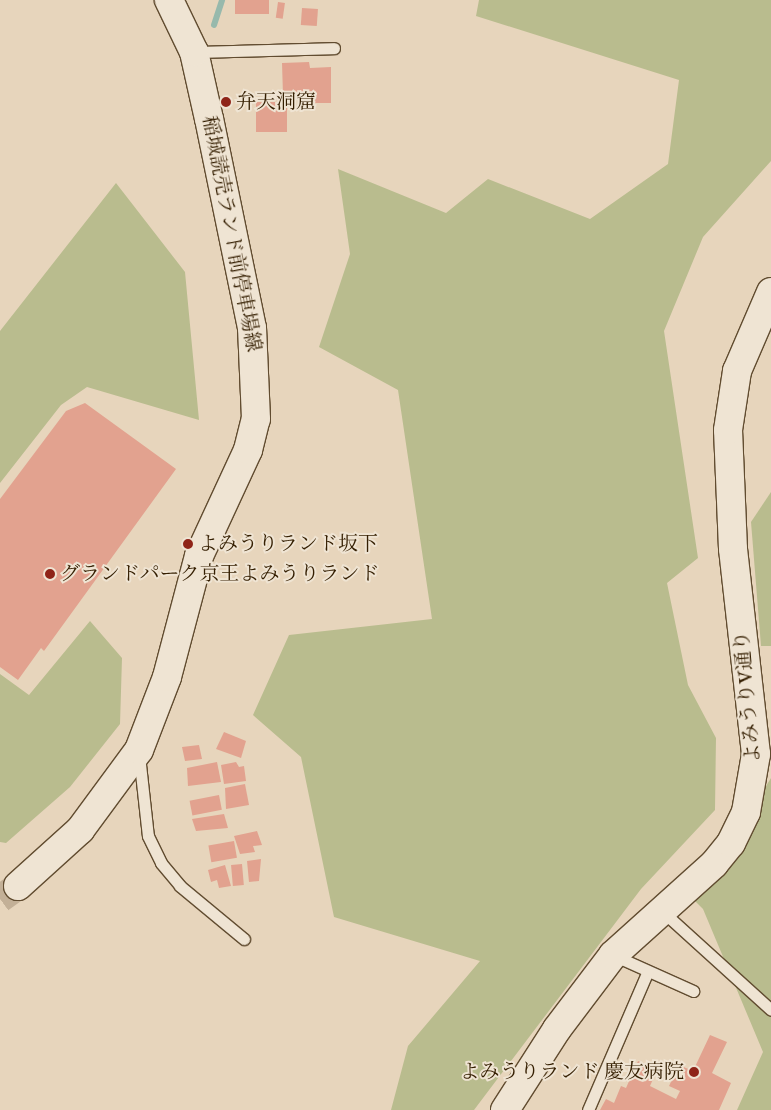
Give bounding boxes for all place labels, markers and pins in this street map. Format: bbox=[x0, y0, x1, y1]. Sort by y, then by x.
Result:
place label: 弁天洞窟 bbox=[236, 90, 316, 114]
marker: 弁天洞窟 bbox=[220, 96, 232, 108]
place label: よみうりランド坂下 bbox=[198, 532, 378, 556]
marker: よみうりランド坂下 bbox=[182, 538, 194, 550]
place label: グランドパーク京王よみうりランド bbox=[60, 562, 380, 586]
marker: グランドパーク京王よみうりランド bbox=[44, 568, 56, 580]
place label: よみうりランド 慶友病院 bbox=[460, 1060, 684, 1084]
marker: よみうりランド 慶友病院 bbox=[688, 1066, 700, 1078]

